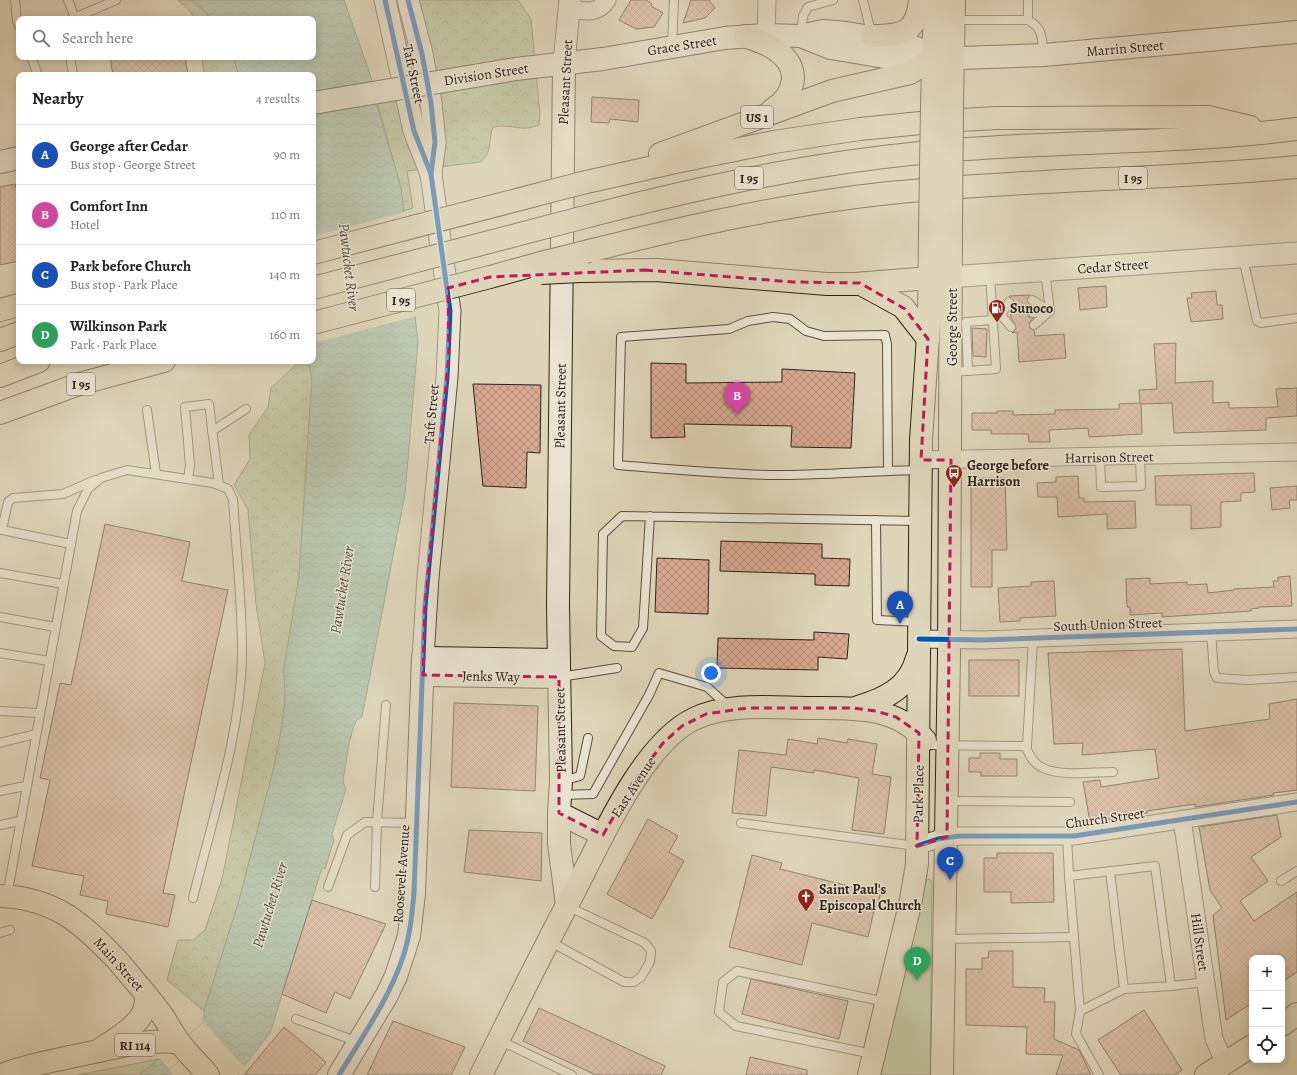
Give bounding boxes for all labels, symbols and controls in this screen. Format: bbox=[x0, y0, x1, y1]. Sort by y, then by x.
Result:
search box bbox=[16, 16, 316, 60]
icon: search bbox=[30, 27, 52, 49]
text: Search here bbox=[62, 28, 133, 48]
street label: Grace Street bbox=[646, 31, 719, 60]
street label: Marrin Street bbox=[1085, 36, 1165, 61]
street label: Pleasant Street bbox=[554, 38, 577, 125]
street label: Taft Street bbox=[398, 43, 429, 106]
street label: Division Street bbox=[442, 58, 530, 91]
text: Nearby bbox=[32, 87, 83, 110]
text: 4 results bbox=[256, 90, 300, 107]
road number: US 1 bbox=[741, 106, 773, 128]
text: George after Cedar bbox=[70, 136, 188, 156]
text: A bbox=[41, 146, 49, 163]
text: 90 m bbox=[274, 146, 300, 163]
text: Bus stop · George Street bbox=[70, 156, 196, 173]
road number: I 95 bbox=[735, 167, 763, 189]
road number: I 95 bbox=[1119, 167, 1147, 189]
text: Comfort Inn bbox=[70, 196, 148, 216]
text: B bbox=[41, 206, 49, 223]
text: 110 m bbox=[271, 206, 300, 223]
text: Hotel bbox=[70, 216, 99, 233]
water label: Pawtucket River bbox=[334, 222, 364, 313]
street label: Cedar Street bbox=[1077, 255, 1150, 278]
text: Park before Church bbox=[70, 256, 191, 276]
text: C bbox=[41, 266, 49, 283]
text: 140 m bbox=[269, 266, 300, 283]
text: Bus stop · Park Place bbox=[70, 276, 178, 293]
street label: George Street bbox=[943, 288, 962, 366]
road number: I 95 bbox=[387, 289, 415, 311]
fuel station icon: Sunoco bbox=[987, 298, 1007, 323]
place label: Sunoco bbox=[1010, 299, 1053, 318]
text: Wilkinson Park bbox=[70, 316, 167, 336]
text: D bbox=[40, 326, 50, 343]
text: 160 m bbox=[269, 326, 300, 343]
text: Park · Park Place bbox=[70, 336, 157, 353]
street label: Pleasant Street bbox=[550, 363, 571, 449]
road number: I 95 bbox=[67, 373, 95, 395]
pin: B bbox=[724, 382, 750, 415]
street label: Taft Street bbox=[419, 383, 444, 445]
street label: Harrison Street bbox=[1064, 447, 1154, 468]
place label: George before Harrison bbox=[967, 456, 1049, 491]
bus stop icon: George before Harrison bbox=[944, 463, 964, 488]
water label: Pawtucket River bbox=[325, 544, 359, 635]
pin: A bbox=[887, 591, 913, 624]
street label: South Union Street bbox=[1053, 613, 1163, 636]
your location bbox=[701, 663, 721, 683]
street label: Jenks Way bbox=[462, 666, 521, 687]
street label: Pleasant Street bbox=[550, 687, 571, 773]
street label: East Avenue bbox=[607, 753, 660, 821]
street label: Park Place bbox=[908, 764, 929, 824]
street label: Church Street bbox=[1064, 803, 1146, 833]
street label: Roosevelt Avenue bbox=[389, 824, 414, 924]
pin: C bbox=[937, 847, 963, 880]
water label: Pawtucket River bbox=[248, 859, 293, 950]
place label: Saint Paul's Episcopal Church bbox=[819, 880, 922, 915]
church icon: Saint Paul's Episcopal Church bbox=[796, 887, 816, 912]
street label: Hill Street bbox=[1186, 912, 1213, 973]
street label: Main Street bbox=[89, 933, 148, 996]
pin: D bbox=[904, 947, 930, 980]
map controls bbox=[1249, 955, 1285, 1063]
button: + bbox=[1249, 955, 1285, 991]
button: − bbox=[1249, 991, 1285, 1027]
button: locate bbox=[1249, 1027, 1285, 1063]
road number: RI 114 bbox=[115, 1034, 155, 1056]

